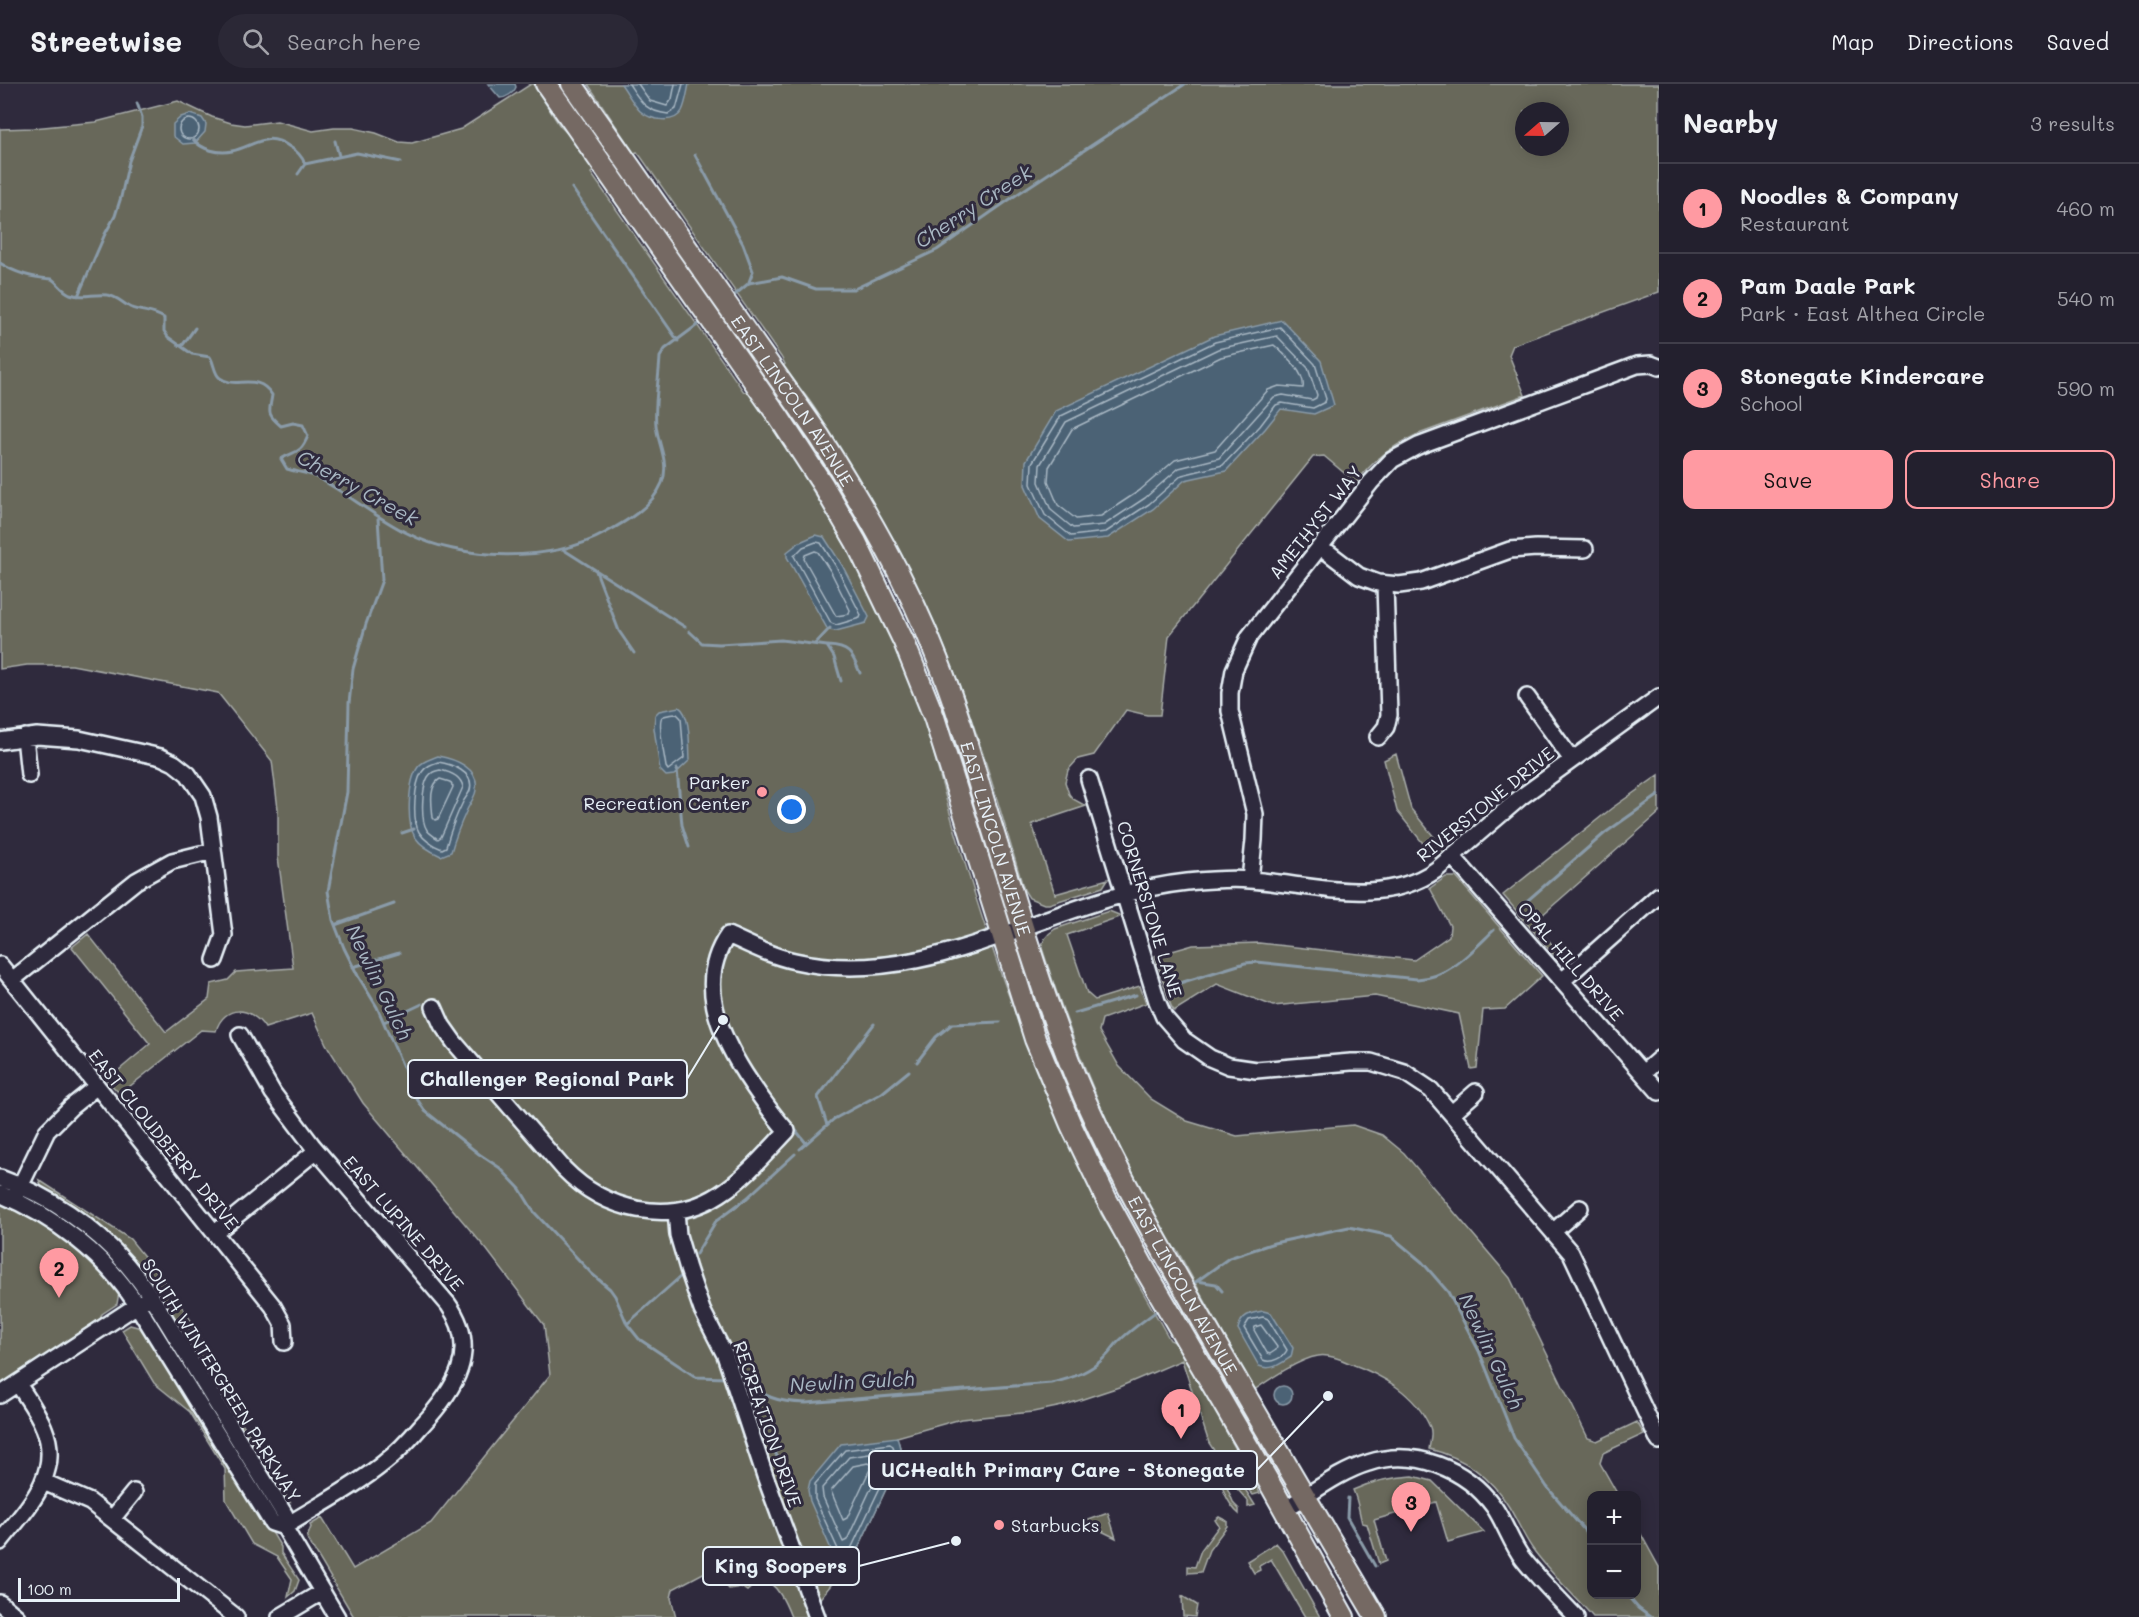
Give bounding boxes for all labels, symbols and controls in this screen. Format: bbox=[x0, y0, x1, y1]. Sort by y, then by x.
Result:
search box bbox=[218, 14, 638, 68]
text: Streetwise bbox=[30, 23, 182, 59]
icon: search bbox=[239, 25, 272, 58]
text: Search here bbox=[287, 27, 421, 56]
text: Map bbox=[1831, 28, 1874, 55]
text: Directions bbox=[1907, 28, 2014, 55]
text: Saved bbox=[2047, 28, 2109, 55]
north arrow bbox=[1515, 102, 1569, 156]
text: Nearby bbox=[1683, 106, 1778, 140]
text: 3 results bbox=[2030, 110, 2115, 136]
water label: Cherry Creek bbox=[909, 158, 1037, 254]
text: Noodles & Company bbox=[1740, 181, 1959, 210]
text: 1 bbox=[1698, 195, 1707, 221]
text: 460 m bbox=[2057, 195, 2115, 221]
text: Restaurant bbox=[1740, 210, 1850, 236]
text: Pam Daale Park bbox=[1740, 271, 1916, 300]
text: 2 bbox=[1697, 285, 1708, 311]
text: 540 m bbox=[2057, 285, 2115, 311]
text: Park · East Althea Circle bbox=[1740, 300, 1985, 326]
street label: EAST LINCOLN AVENUE bbox=[726, 310, 860, 491]
text: Stonegate Kindercare bbox=[1740, 361, 1984, 390]
text: 3 bbox=[1697, 375, 1709, 401]
text: 590 m bbox=[2057, 375, 2115, 401]
text: School bbox=[1740, 390, 1803, 416]
water label: Cherry Creek bbox=[293, 443, 423, 531]
button: Save bbox=[1683, 450, 1893, 509]
button: Share bbox=[1905, 450, 2115, 509]
street label: AMETHYST WAY bbox=[1263, 460, 1367, 584]
street label: EAST LINCOLN AVENUE bbox=[955, 738, 1037, 939]
street label: RIVERSTONE DRIVE bbox=[1411, 741, 1559, 867]
place label: Parker Recreation Center bbox=[583, 770, 750, 815]
marker: Parker Recreation Center bbox=[755, 785, 769, 799]
your location bbox=[777, 795, 806, 824]
street label: CORNERSTONE LANE bbox=[1112, 818, 1188, 1000]
street label: OPAL HILL DRIVE bbox=[1513, 896, 1629, 1026]
water label: Newlin Gulch bbox=[341, 920, 419, 1044]
street label: EAST CLOUDBERRY DRIVE bbox=[84, 1044, 244, 1234]
callout: Challenger Regional Park bbox=[408, 1060, 687, 1098]
text: Challenger Regional Park bbox=[420, 1065, 674, 1091]
street label: EAST LUPINE DRIVE bbox=[338, 1150, 470, 1296]
street label: EAST LINCOLN AVENUE bbox=[1123, 1192, 1243, 1379]
pin: 2 bbox=[40, 1248, 78, 1298]
street label: SOUTH WINTERGREEN PARKWAY bbox=[137, 1254, 307, 1506]
water label: Newlin Gulch bbox=[1454, 1289, 1530, 1413]
street label: RECREATION DRIVE bbox=[728, 1338, 808, 1510]
water label: Newlin Gulch bbox=[789, 1365, 915, 1397]
pin: 1 bbox=[1162, 1390, 1200, 1439]
callout: UCHealth Primary Care - Stonegate bbox=[869, 1451, 1257, 1489]
text: UCHealth Primary Care - Stonegate bbox=[881, 1456, 1245, 1482]
pin: 3 bbox=[1392, 1482, 1430, 1532]
map controls bbox=[1587, 1491, 1641, 1599]
button: + bbox=[1587, 1491, 1641, 1545]
place label: Starbucks bbox=[1011, 1513, 1100, 1537]
marker: Starbucks bbox=[992, 1518, 1006, 1532]
button: − bbox=[1587, 1545, 1641, 1599]
callout: King Soopers bbox=[703, 1547, 859, 1585]
text: King Soopers bbox=[715, 1552, 847, 1578]
scale bar bbox=[18, 1575, 180, 1602]
text: 100 m bbox=[27, 1578, 72, 1599]

